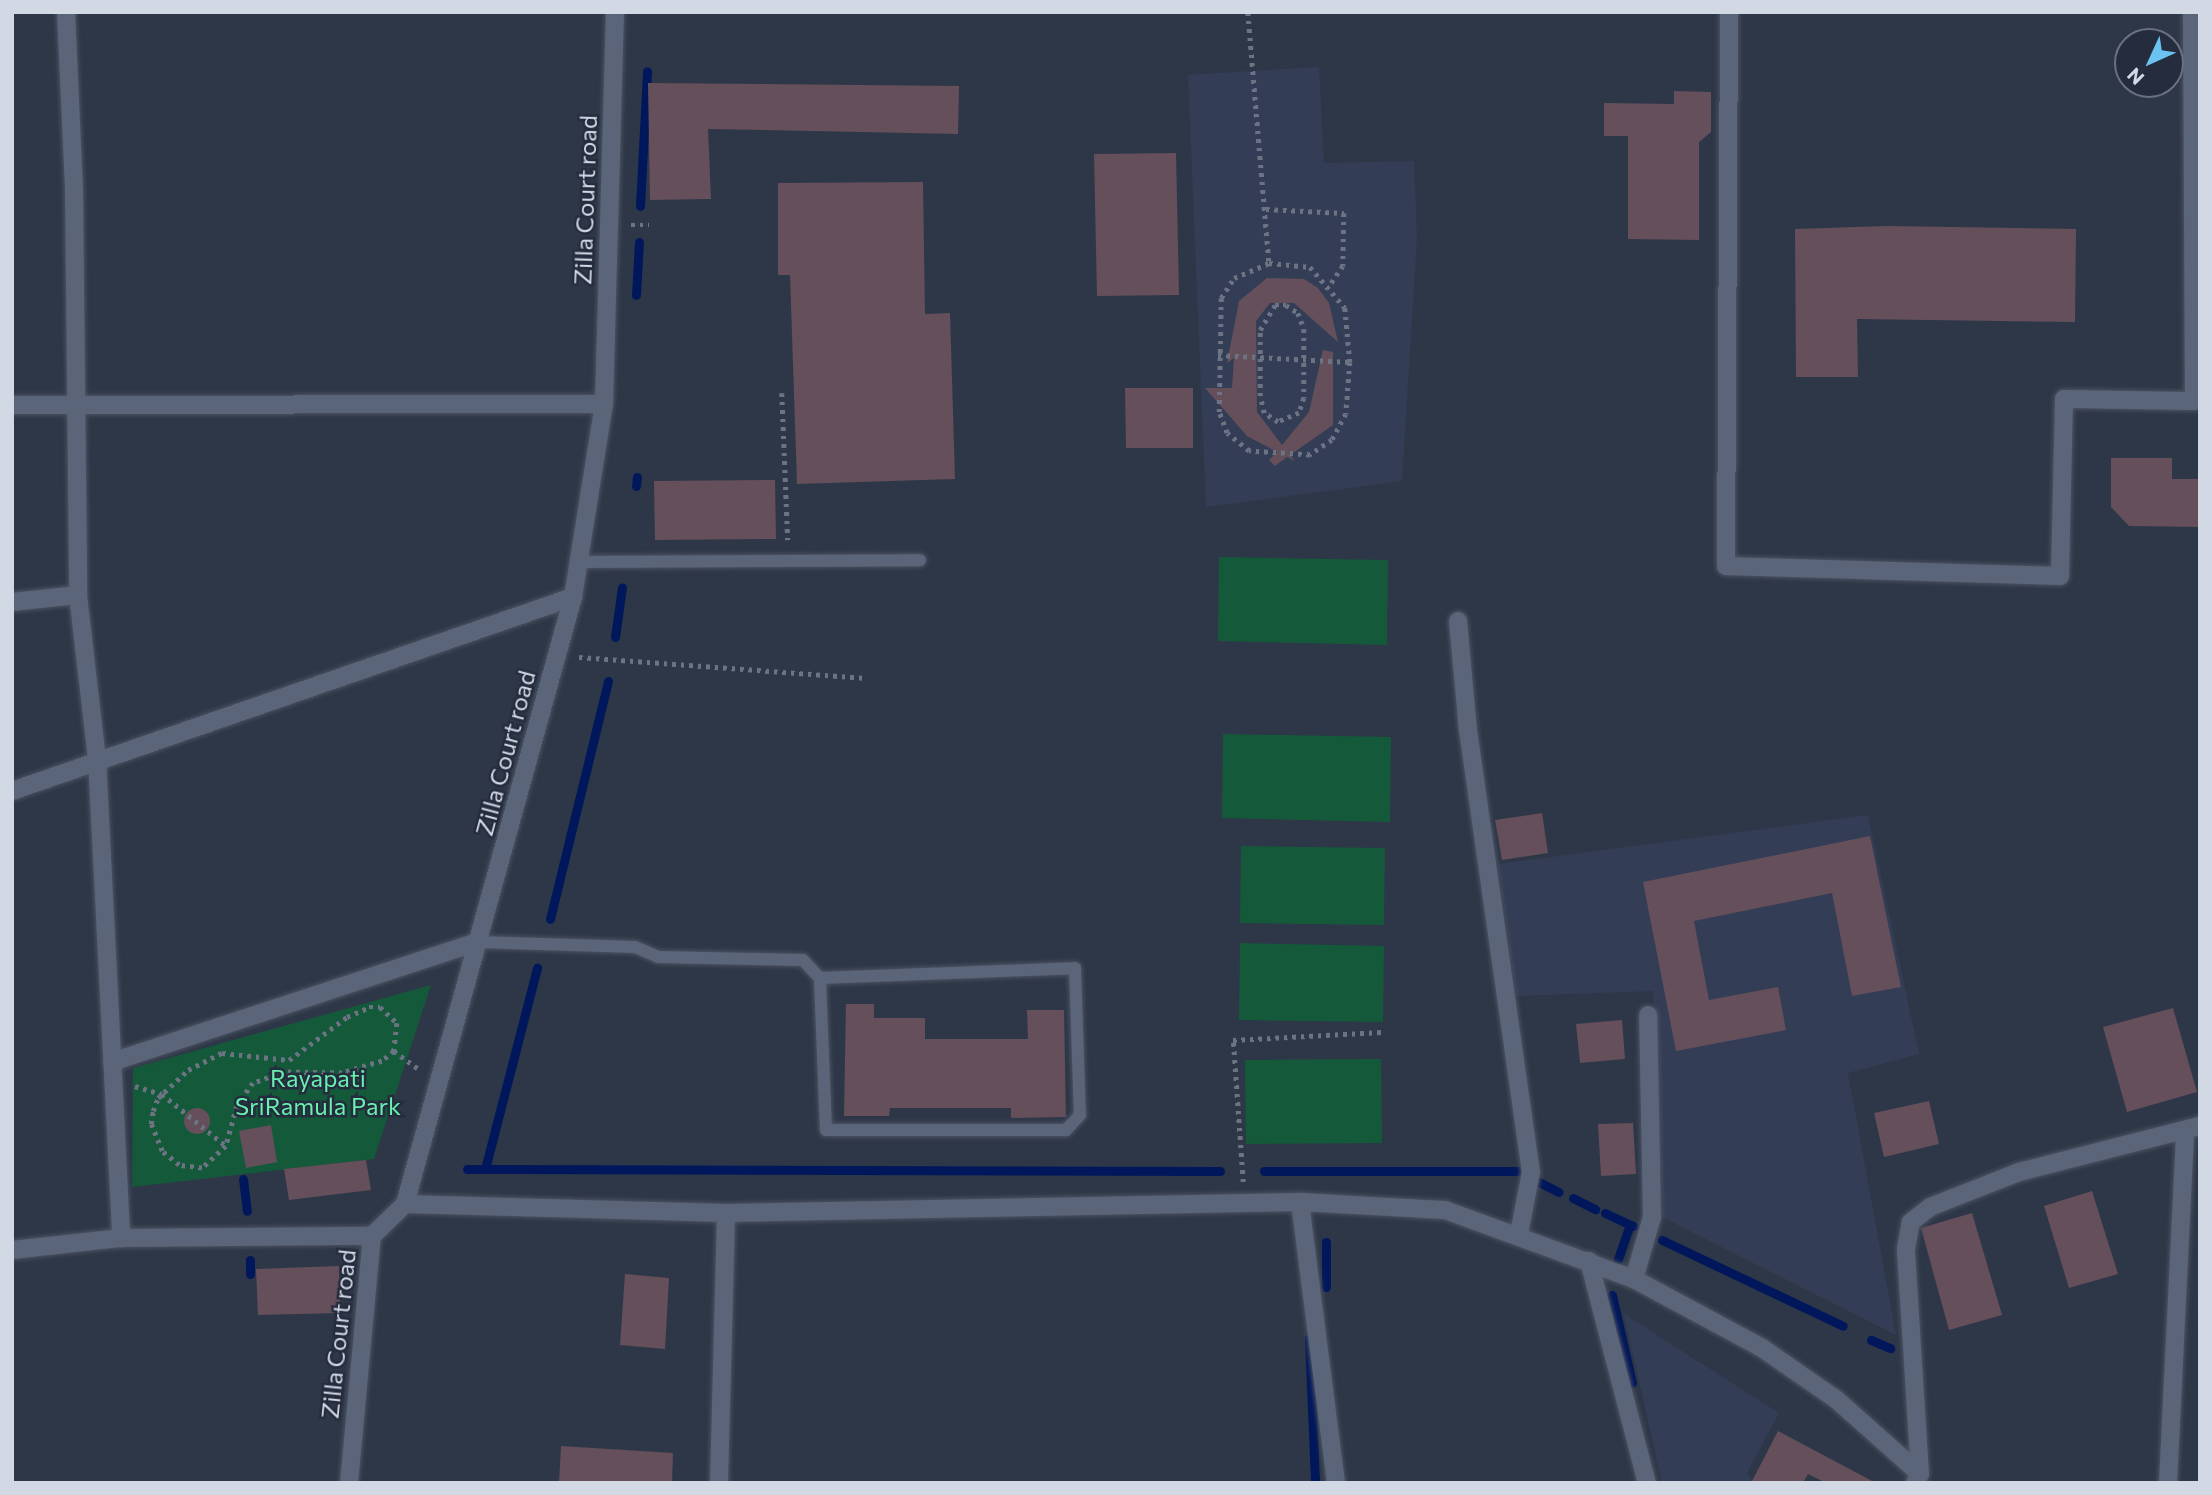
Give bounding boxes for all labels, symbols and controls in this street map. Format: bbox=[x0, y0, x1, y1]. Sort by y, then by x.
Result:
north arrow bbox=[2114, 28, 2184, 98]
text: N bbox=[2122, 64, 2148, 90]
street label: Zilla Court road bbox=[568, 115, 602, 285]
street label: Zilla Court road bbox=[469, 667, 541, 839]
park label: Rayapati SriRamula Park bbox=[235, 1064, 401, 1120]
street label: Zilla Court road bbox=[315, 1248, 361, 1420]

